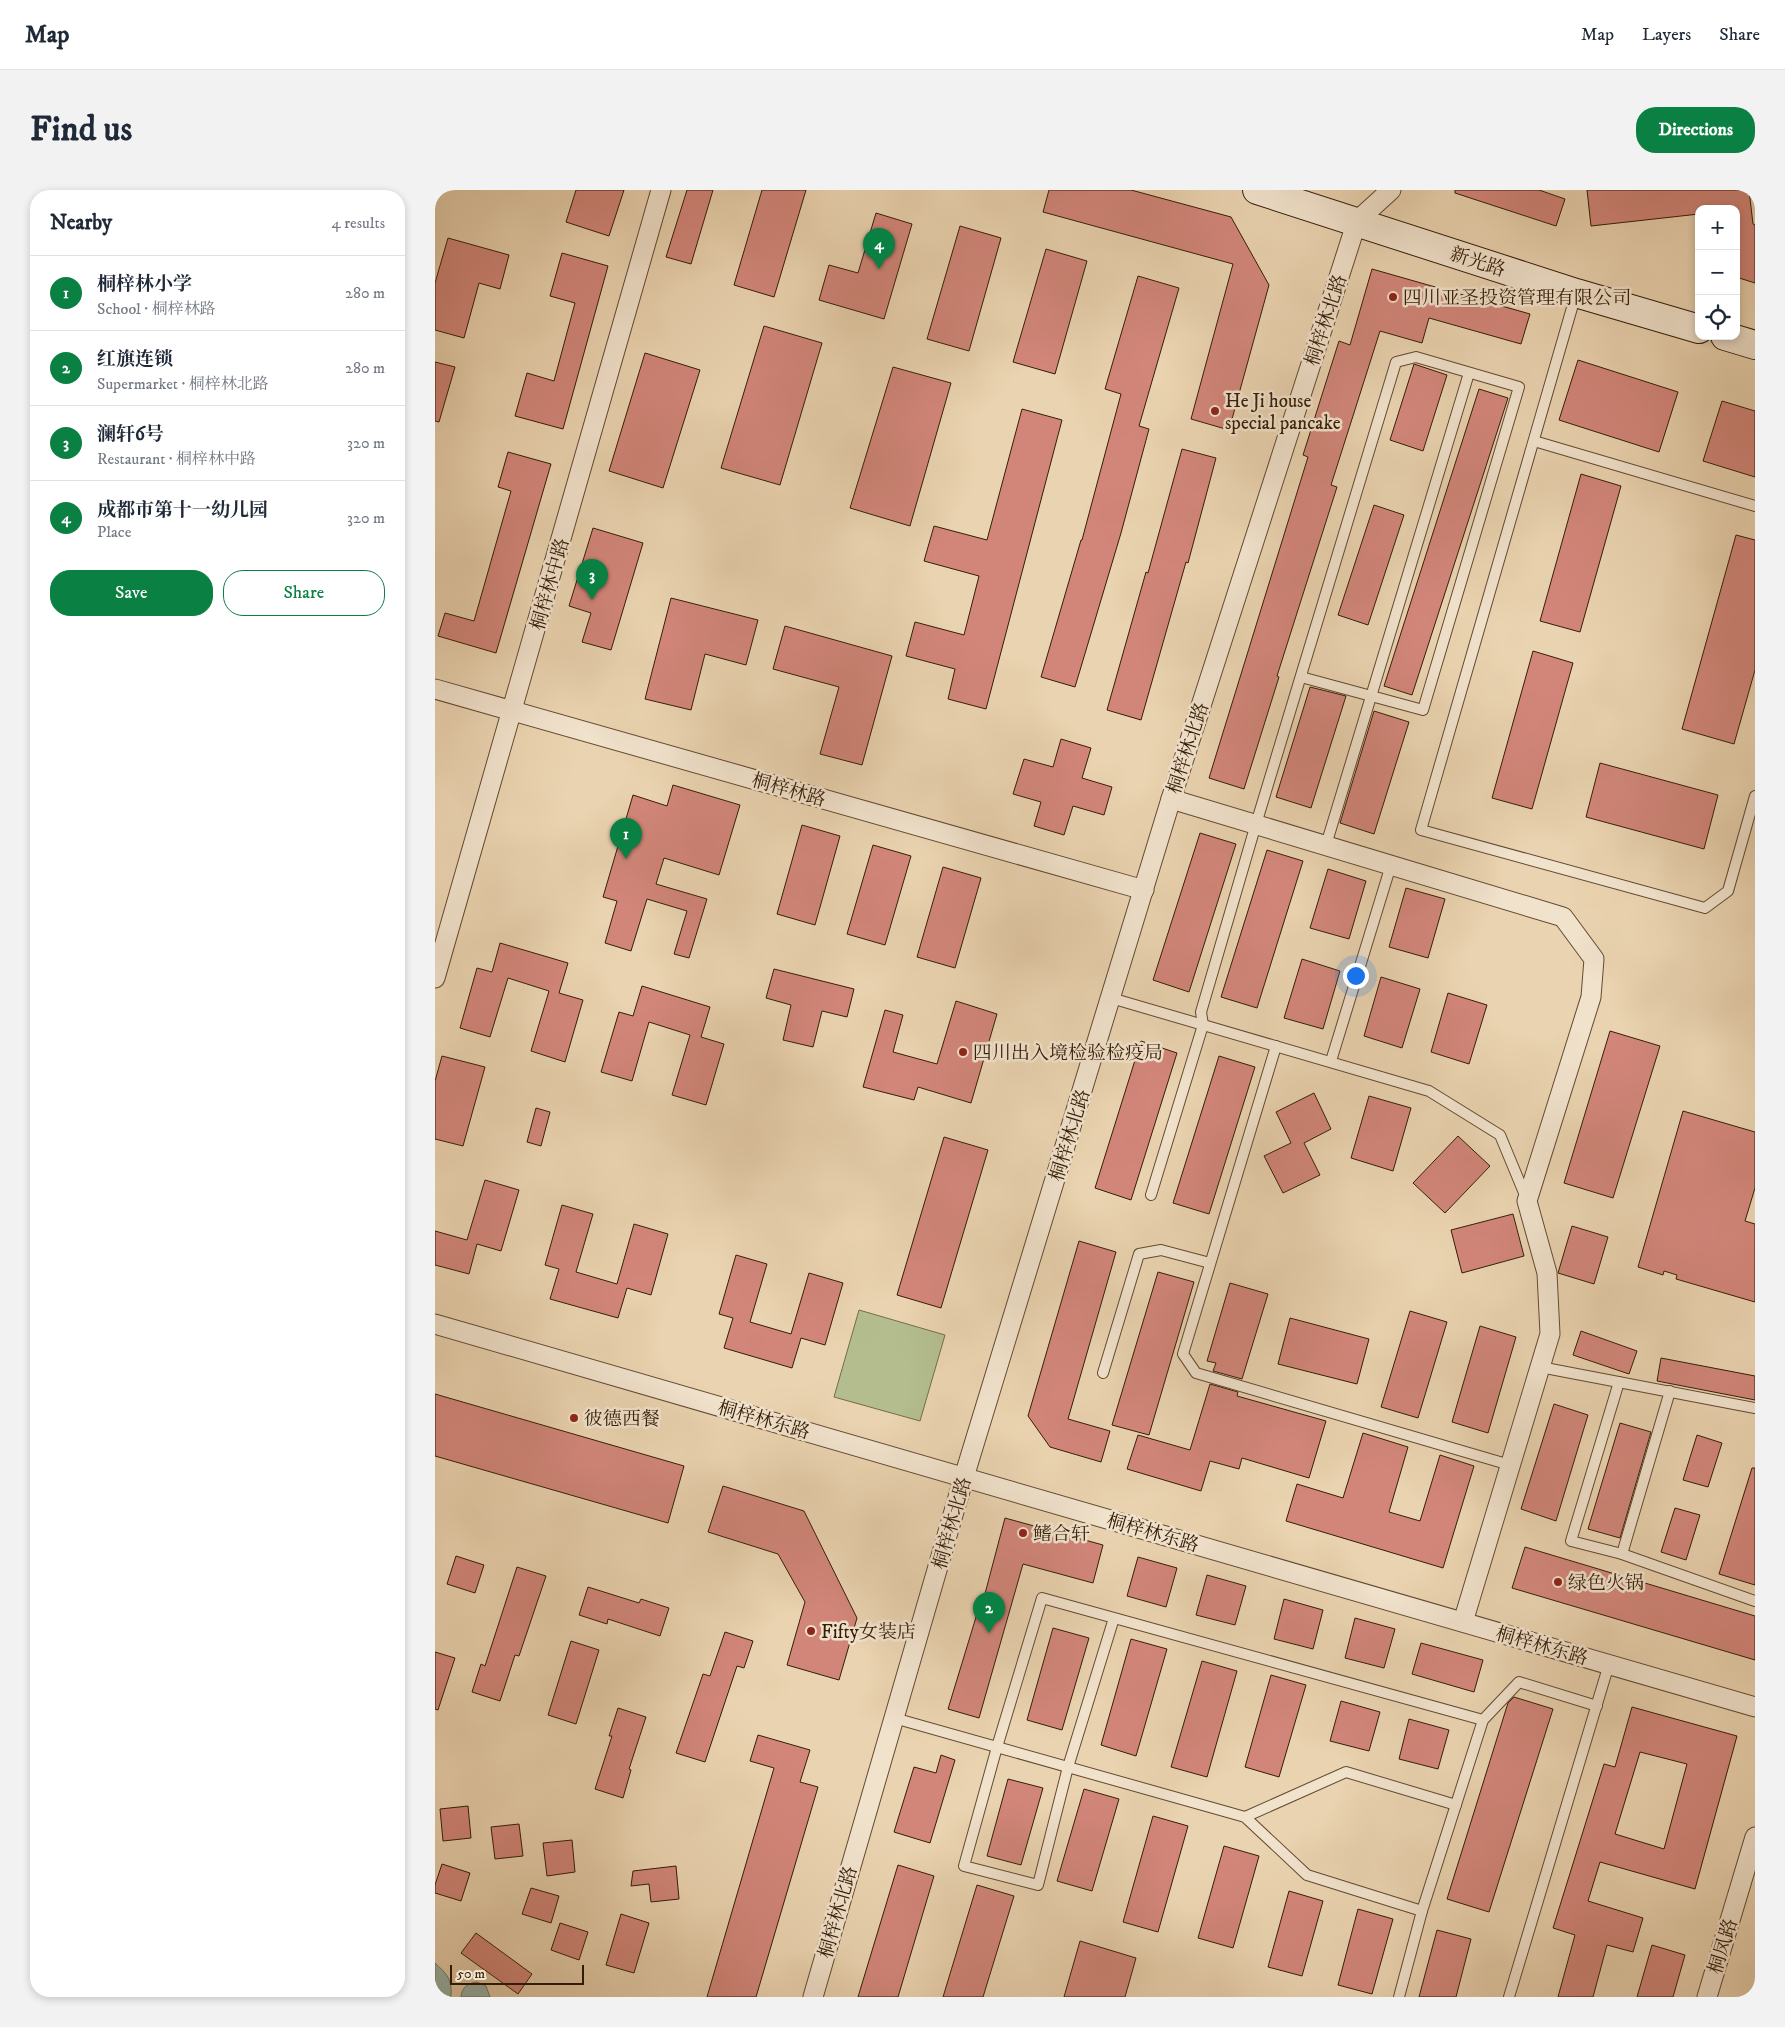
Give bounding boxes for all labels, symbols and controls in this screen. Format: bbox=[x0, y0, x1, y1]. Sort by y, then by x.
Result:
text: Map bbox=[25, 20, 69, 50]
text: Map bbox=[1581, 24, 1614, 46]
text: Layers bbox=[1642, 24, 1691, 46]
text: Share bbox=[1719, 24, 1760, 46]
button: Directions bbox=[1636, 107, 1755, 153]
text: Find us bbox=[30, 108, 132, 152]
map controls bbox=[1695, 205, 1740, 340]
button: + bbox=[1695, 205, 1740, 250]
text: Nearby bbox=[50, 210, 112, 236]
text: 4 results bbox=[332, 213, 385, 233]
pin: 4 bbox=[863, 228, 895, 269]
street label: 新光路 bbox=[1447, 243, 1508, 282]
button: − bbox=[1695, 250, 1740, 295]
street label: 桐梓林北路 bbox=[1301, 272, 1352, 369]
text: 桐梓林小学 bbox=[97, 273, 192, 296]
text: 1 bbox=[63, 283, 69, 303]
text: 280 m bbox=[345, 283, 385, 303]
place label: 四川亚圣投资管理有限公司 bbox=[1403, 287, 1631, 310]
marker: 四川亚圣投资管理有限公司 bbox=[1387, 291, 1399, 303]
button: locate bbox=[1695, 295, 1740, 340]
text: School · 桐梓林路 bbox=[97, 299, 216, 319]
text: 红旗连锁 bbox=[97, 348, 173, 371]
text: 2 bbox=[62, 358, 70, 378]
text: 280 m bbox=[345, 358, 385, 378]
text: Supermarket · 桐梓林北路 bbox=[97, 374, 269, 394]
place label: He Ji house special pancake bbox=[1225, 390, 1341, 435]
marker: He Ji house special pancake bbox=[1209, 405, 1221, 417]
text: 澜轩6号 bbox=[97, 423, 164, 446]
text: 3 bbox=[63, 433, 69, 453]
text: 320 m bbox=[347, 433, 385, 453]
text: Restaurant · 桐梓林中路 bbox=[97, 449, 256, 469]
text: 成都市第十一幼儿园 bbox=[97, 499, 268, 522]
text: 4 bbox=[61, 508, 71, 528]
text: 320 m bbox=[347, 508, 385, 528]
text: Place bbox=[97, 522, 131, 542]
street label: 桐梓林中路 bbox=[526, 536, 575, 633]
pin: 3 bbox=[576, 559, 608, 600]
button: Save bbox=[50, 570, 213, 616]
button: Share bbox=[223, 570, 385, 616]
street label: 桐梓林北路 bbox=[1163, 700, 1214, 797]
street label: 桐梓林路 bbox=[749, 769, 828, 812]
pin: 1 bbox=[610, 818, 642, 859]
your location bbox=[1343, 963, 1369, 989]
place label: 四川出入境检验检疫局 bbox=[973, 1042, 1163, 1065]
marker: 四川出入境检验检疫局 bbox=[957, 1046, 969, 1058]
street label: 桐梓林北路 bbox=[1046, 1087, 1095, 1184]
street label: 桐梓林东路 bbox=[715, 1396, 812, 1445]
place label: 彼德西餐 bbox=[584, 1408, 660, 1431]
marker: 彼德西餐 bbox=[568, 1412, 580, 1424]
street label: 桐梓林北路 bbox=[928, 1475, 977, 1572]
street label: 桐梓林东路 bbox=[1104, 1509, 1201, 1558]
place label: 鳍合轩 bbox=[1033, 1523, 1090, 1546]
marker: 鳍合轩 bbox=[1017, 1527, 1029, 1539]
place label: 绿色火锅 bbox=[1568, 1572, 1644, 1595]
marker: 绿色火锅 bbox=[1552, 1576, 1564, 1588]
pin: 2 bbox=[973, 1592, 1005, 1633]
place label: Fifty女装店 bbox=[821, 1621, 916, 1644]
street label: 桐梓林东路 bbox=[1493, 1622, 1590, 1671]
marker: Fifty女装店 bbox=[805, 1625, 817, 1637]
street label: 桐梓林北路 bbox=[814, 1864, 863, 1961]
street label: 桐凤路 bbox=[1704, 1916, 1743, 1977]
scale bar bbox=[450, 1962, 584, 1985]
text: 50 m bbox=[457, 1965, 485, 1983]

